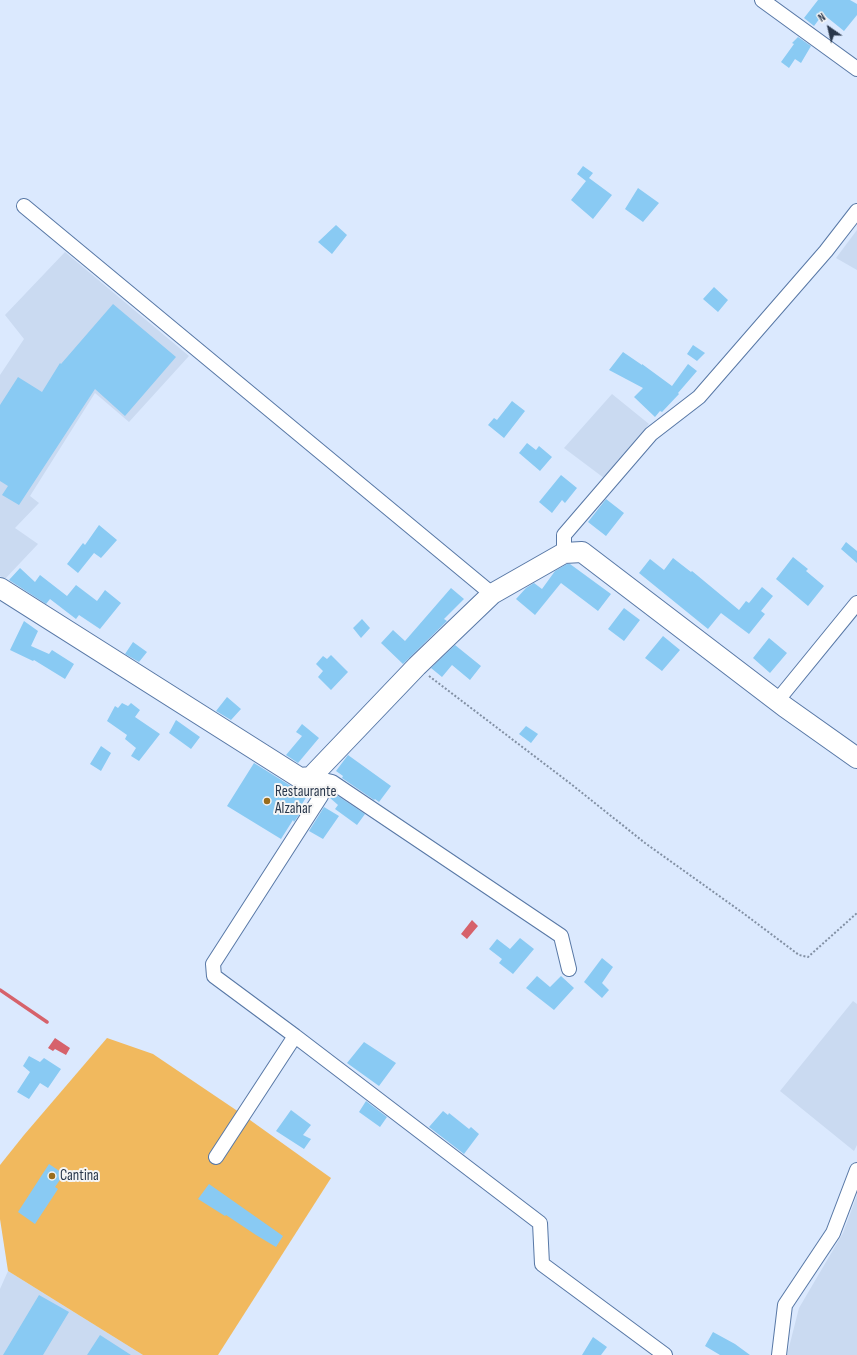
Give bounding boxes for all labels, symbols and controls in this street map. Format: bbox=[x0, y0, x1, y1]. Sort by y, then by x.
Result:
north arrow bbox=[809, 8, 849, 48]
text: N bbox=[816, 11, 828, 25]
place label: Restaurante Alzahar bbox=[275, 783, 337, 818]
marker: Restaurante Alzahar bbox=[262, 796, 272, 806]
place label: Cantina bbox=[60, 1167, 99, 1185]
marker: Cantina bbox=[47, 1171, 57, 1181]

